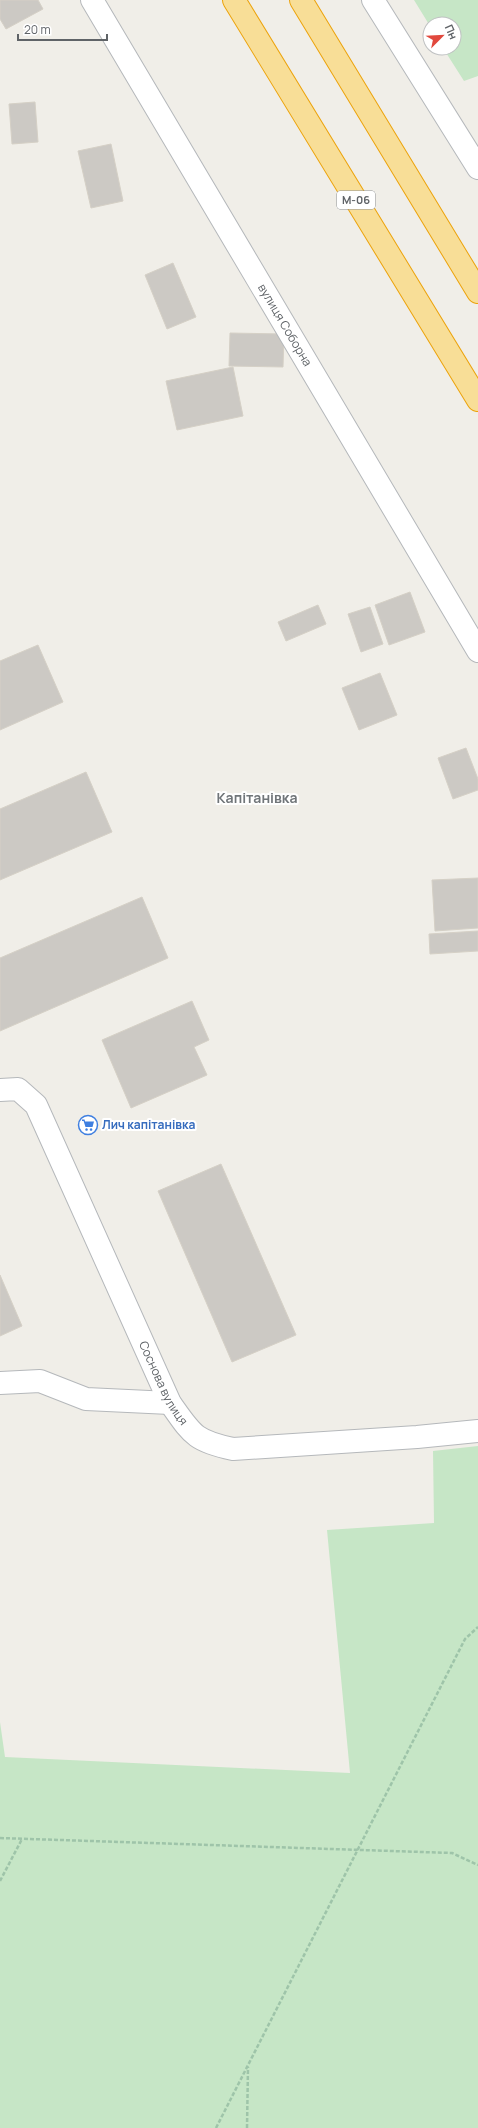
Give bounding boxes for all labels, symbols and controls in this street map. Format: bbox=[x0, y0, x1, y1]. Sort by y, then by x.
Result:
scale bar bbox=[18, 16, 107, 42]
north arrow bbox=[422, 16, 462, 56]
text: 20 m bbox=[24, 21, 51, 38]
text: Пн bbox=[442, 22, 462, 42]
road number: М-06 bbox=[337, 191, 375, 209]
street label: вулиця Соборна bbox=[254, 280, 316, 369]
district label: Капітанівка bbox=[217, 788, 297, 807]
supermarket icon: Лич капітанівка bbox=[77, 1114, 99, 1136]
place label: Лич капітанівка bbox=[102, 1116, 195, 1133]
street label: Соснова вулиця bbox=[135, 1338, 192, 1428]

